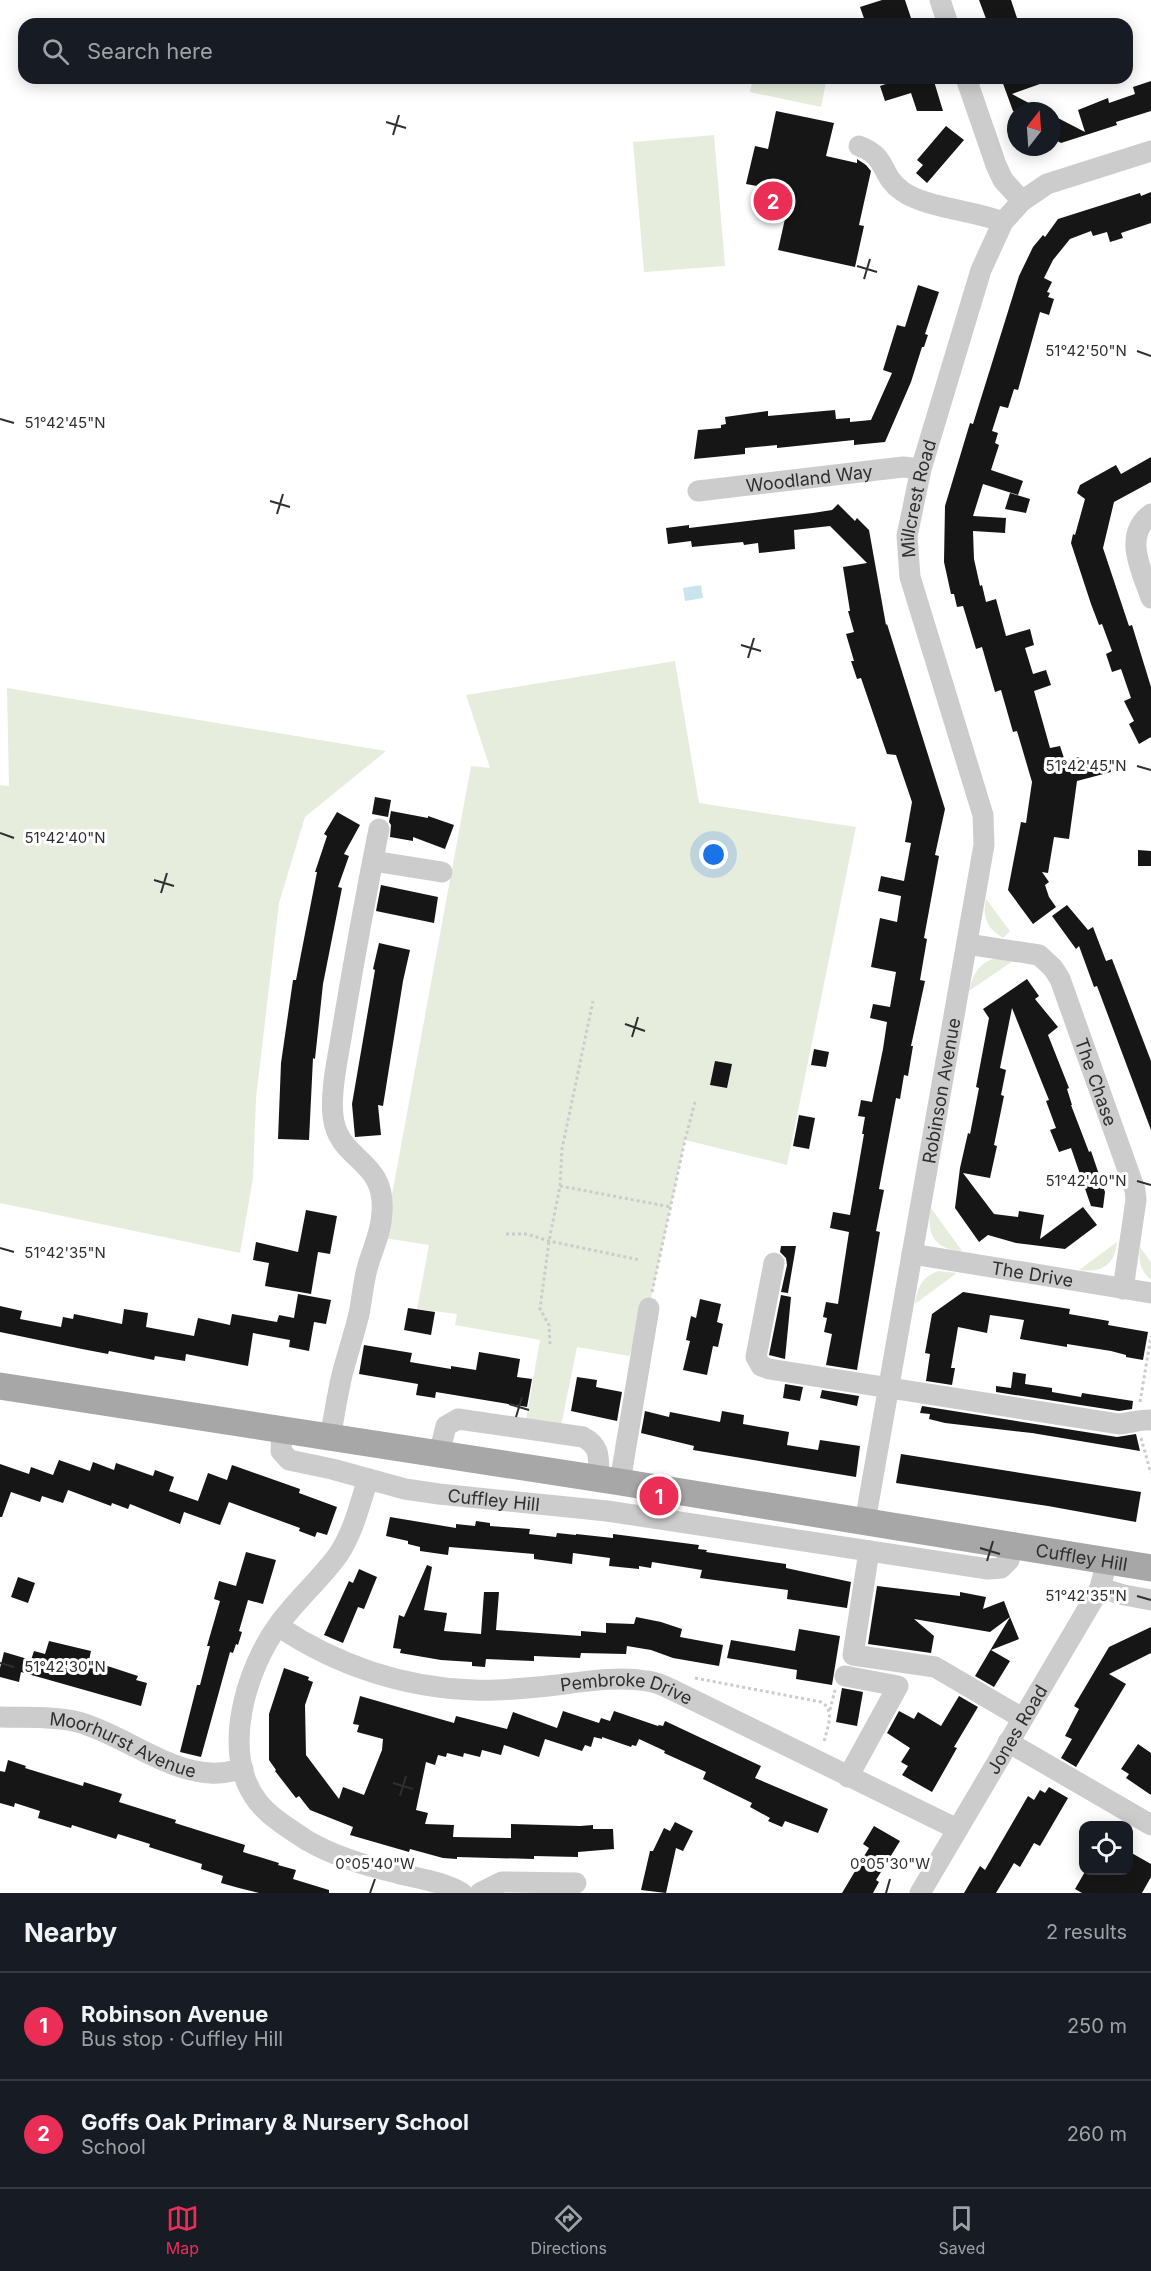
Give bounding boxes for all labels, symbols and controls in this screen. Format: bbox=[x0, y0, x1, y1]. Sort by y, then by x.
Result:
search box bbox=[18, 18, 1133, 84]
icon: search bbox=[39, 35, 72, 68]
text: Search here bbox=[87, 38, 213, 64]
north arrow bbox=[1007, 102, 1061, 156]
pin: 2 bbox=[754, 178, 792, 224]
text: 51°42'50"N bbox=[1045, 341, 1127, 360]
text: 51°42'45"N bbox=[25, 413, 105, 432]
street label: Millcrest Road bbox=[896, 437, 940, 558]
street label: Woodland Way bbox=[745, 460, 874, 496]
text: 51°42'45"N bbox=[1046, 756, 1126, 775]
text: 51°42'40"N bbox=[24, 828, 106, 847]
your location bbox=[699, 840, 728, 869]
street label: Robinson Avenue bbox=[918, 1016, 964, 1165]
street label: The Chase bbox=[1071, 1035, 1122, 1128]
text: 51°42'40"N bbox=[1045, 1171, 1127, 1190]
text: 51°42'35"N bbox=[24, 1243, 106, 1262]
street label: The Drive bbox=[990, 1257, 1075, 1291]
pin: 1 bbox=[640, 1474, 678, 1518]
street label: Cuffley Hill bbox=[447, 1484, 541, 1515]
street label: Cuffley Hill bbox=[1034, 1539, 1129, 1575]
text: 51°42'35"N bbox=[1045, 1586, 1127, 1605]
text: 51°42'30"N bbox=[24, 1657, 106, 1676]
street label: Pembroke Drive bbox=[559, 1668, 696, 1709]
street label: Jones Road bbox=[982, 1681, 1051, 1778]
street label: Moorhurst Avenue bbox=[49, 1707, 198, 1781]
map controls bbox=[1079, 1821, 1133, 1875]
button: locate bbox=[1079, 1821, 1133, 1875]
text: 0°05'40"W bbox=[335, 1854, 415, 1873]
text: 0°05'30"W bbox=[850, 1854, 930, 1873]
text: Nearby bbox=[24, 1917, 117, 1948]
text: 2 results bbox=[1046, 1920, 1127, 1944]
text: Robinson Avenue bbox=[81, 2001, 268, 2027]
text: 1 bbox=[39, 2014, 48, 2038]
text: 250 m bbox=[1067, 2014, 1127, 2038]
text: Bus stop · Cuffley Hill bbox=[81, 2027, 283, 2051]
text: Goffs Oak Primary & Nursery School bbox=[81, 2109, 469, 2135]
text: 2 bbox=[37, 2122, 50, 2146]
text: 260 m bbox=[1067, 2122, 1127, 2146]
text: School bbox=[81, 2135, 146, 2159]
tab: Map bbox=[166, 2202, 199, 2258]
tab: Directions bbox=[531, 2202, 607, 2258]
tab: Saved bbox=[938, 2202, 985, 2258]

